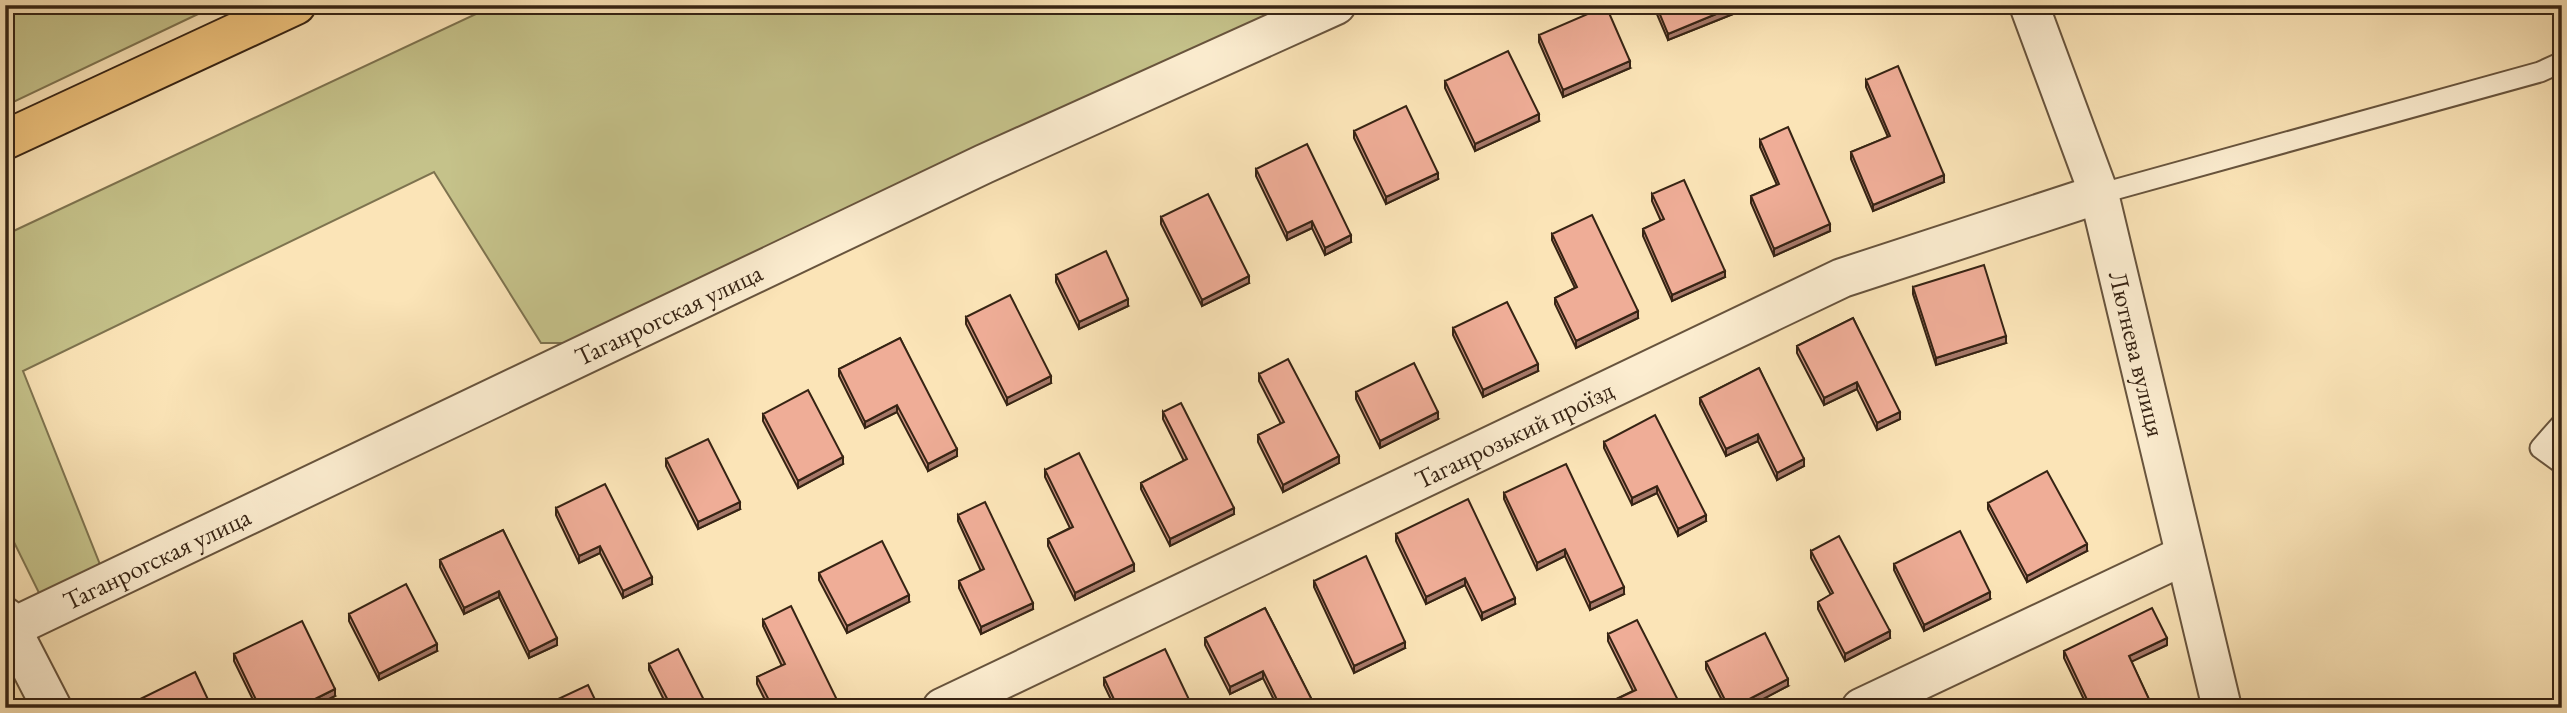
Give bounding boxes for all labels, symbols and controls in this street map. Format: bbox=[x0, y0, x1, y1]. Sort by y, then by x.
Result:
street label: Таганрогская улица bbox=[569, 255, 768, 374]
street label: Лютнева вулиця bbox=[2101, 268, 2174, 440]
street label: Таганрозький проїзд bbox=[1409, 373, 1619, 497]
street label: Таганрогская улица bbox=[57, 499, 257, 618]

